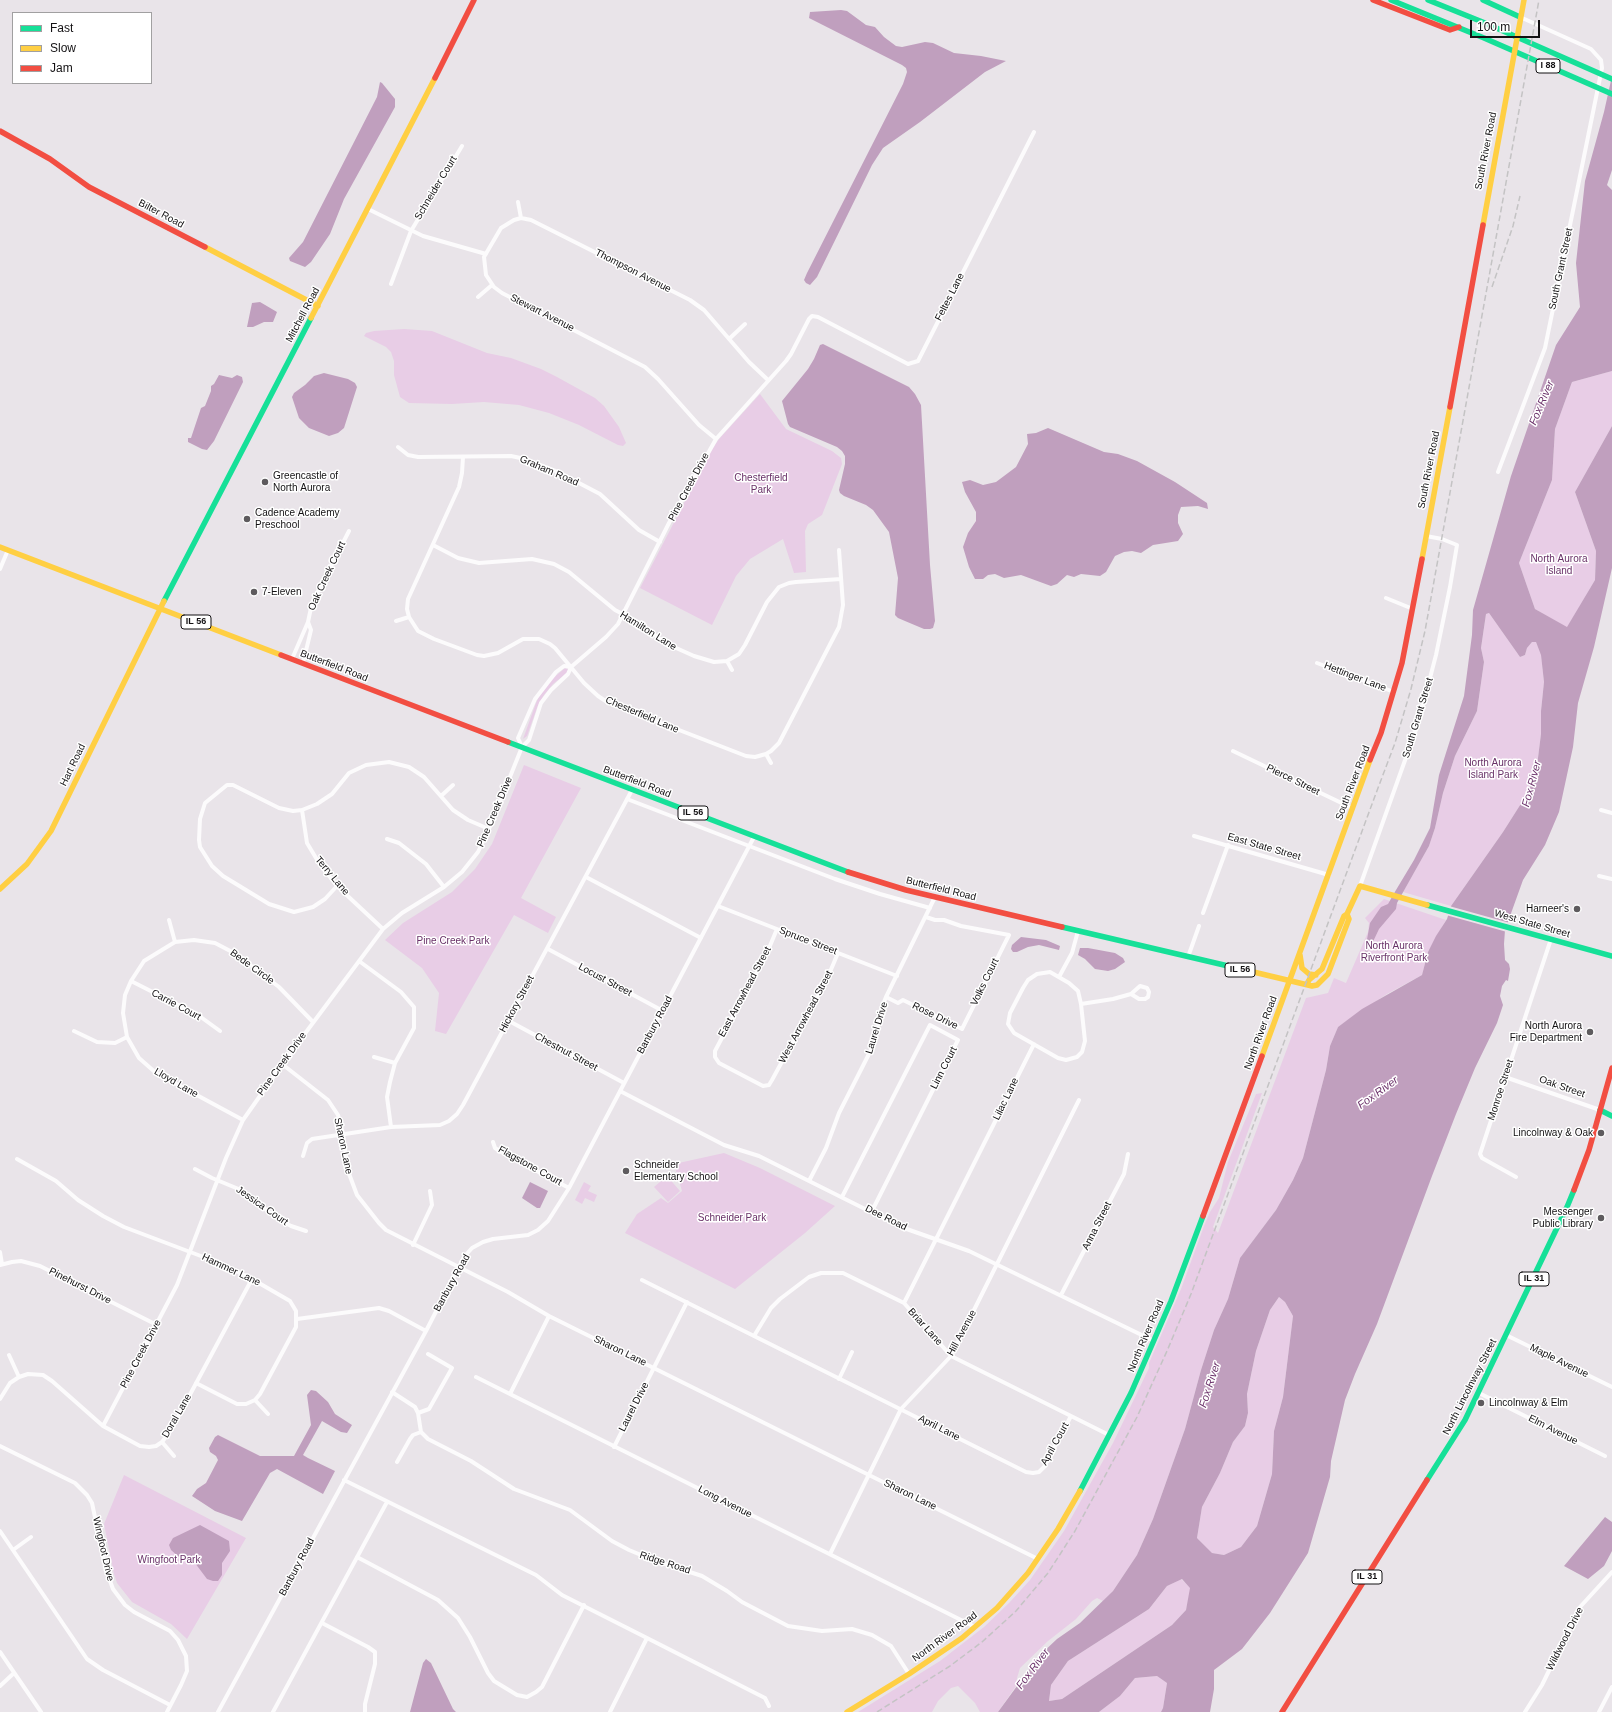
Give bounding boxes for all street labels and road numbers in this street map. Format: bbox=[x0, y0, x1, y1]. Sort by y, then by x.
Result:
road number: I 88 bbox=[1536, 59, 1560, 73]
street label: South River Road bbox=[1473, 111, 1499, 191]
street label: Schneider Court bbox=[412, 154, 460, 222]
street label: Bilter Road bbox=[136, 197, 186, 231]
street label: South Grant Street bbox=[1546, 227, 1576, 311]
street label: Thompson Avenue bbox=[593, 247, 673, 295]
street label: Feltes Lane bbox=[933, 271, 967, 323]
street label: Mitchell Road bbox=[283, 285, 323, 345]
street label: Stewart Avenue bbox=[508, 292, 576, 334]
street label: South River Road bbox=[1416, 430, 1442, 510]
street label: Pine Creek Drive bbox=[666, 451, 712, 523]
street label: Graham Road bbox=[518, 453, 580, 489]
street label: Oak Creek Court bbox=[306, 539, 348, 613]
street label: Hamilton Lane bbox=[617, 609, 679, 653]
road number: IL 56 bbox=[181, 615, 211, 629]
street label: Butterfield Road bbox=[298, 648, 370, 684]
street label: Hettinger Lane bbox=[1322, 660, 1388, 694]
street label: South Grant Street bbox=[1400, 676, 1436, 760]
street label: Chesterfield Lane bbox=[604, 694, 680, 736]
street label: Hart Road bbox=[58, 742, 88, 788]
street label: South River Road bbox=[1333, 744, 1373, 822]
street label: Pierce Street bbox=[1264, 762, 1322, 798]
street label: Butterfield Road bbox=[601, 764, 673, 800]
street label: Pine Creek Drive bbox=[475, 775, 515, 849]
road number: IL 56 bbox=[678, 806, 708, 820]
street label: East State Street bbox=[1226, 831, 1302, 863]
street label: Terry Lane bbox=[312, 854, 352, 898]
street label: Butterfield Road bbox=[905, 875, 977, 903]
street label: West State Street bbox=[1493, 907, 1571, 941]
street label: Spruce Street bbox=[777, 924, 839, 958]
street label: East Arrowhead Street bbox=[716, 945, 774, 1039]
street label: Bede Circle bbox=[228, 947, 276, 987]
street label: Volks Court bbox=[968, 956, 1002, 1008]
street label: Locust Street bbox=[576, 961, 634, 999]
road number: IL 56 bbox=[1225, 963, 1255, 977]
street label: West Arrowhead Street bbox=[776, 969, 836, 1065]
street label: Hickory Street bbox=[497, 973, 537, 1035]
street label: Carrie Court bbox=[149, 987, 203, 1023]
street label: Banbury Road bbox=[635, 994, 675, 1056]
street label: North River Road bbox=[1242, 995, 1280, 1071]
street label: Laurel Drive bbox=[863, 1000, 891, 1056]
street label: Rose Drive bbox=[910, 1000, 960, 1032]
street label: Pine Creek Drive bbox=[255, 1030, 309, 1098]
street label: Chestnut Street bbox=[533, 1030, 599, 1074]
street label: Linn Court bbox=[928, 1045, 960, 1091]
street label: Monroe Street bbox=[1486, 1058, 1516, 1122]
street label: Lloyd Lane bbox=[152, 1066, 200, 1100]
street label: Oak Street bbox=[1537, 1074, 1587, 1100]
street label: Lilac Lane bbox=[991, 1076, 1021, 1122]
street label: Sharon Lane bbox=[331, 1117, 355, 1175]
street label: Flagstone Court bbox=[496, 1144, 564, 1188]
street label: Jessica Court bbox=[234, 1184, 290, 1228]
street label: Anna Street bbox=[1080, 1200, 1114, 1252]
street label: Dee Road bbox=[863, 1203, 909, 1233]
street label: Hammer Lane bbox=[200, 1251, 262, 1289]
street label: Banbury Road bbox=[431, 1252, 473, 1314]
street label: Pinehurst Drive bbox=[47, 1265, 113, 1307]
road number: IL 31 bbox=[1519, 1272, 1549, 1286]
street label: North River Road bbox=[1125, 1298, 1167, 1374]
street label: Briar Lane bbox=[905, 1306, 945, 1348]
street label: Hill Avenue bbox=[945, 1308, 979, 1358]
street label: Pine Creek Drive bbox=[118, 1318, 164, 1390]
street label: Sharon Lane bbox=[592, 1333, 648, 1369]
street label: North Lincolnway Street bbox=[1441, 1337, 1499, 1437]
street label: Maple Avenue bbox=[1528, 1342, 1590, 1380]
street label: Laurel Drive bbox=[616, 1380, 652, 1434]
street label: Doral Lane bbox=[160, 1392, 194, 1440]
street label: April Lane bbox=[916, 1412, 962, 1444]
street label: Elm Avenue bbox=[1526, 1412, 1580, 1448]
street label: April Court bbox=[1038, 1420, 1072, 1468]
street label: Sharon Lane bbox=[882, 1477, 938, 1513]
street label: Long Avenue bbox=[696, 1483, 754, 1521]
street label: Wingfoot Drive bbox=[90, 1516, 116, 1582]
street label: Banbury Road bbox=[277, 1536, 317, 1598]
street label: Ridge Road bbox=[638, 1549, 692, 1577]
road number: IL 31 bbox=[1352, 1570, 1382, 1584]
street label: Wildwood Drive bbox=[1544, 1605, 1586, 1673]
street label: North River Road bbox=[910, 1609, 980, 1665]

